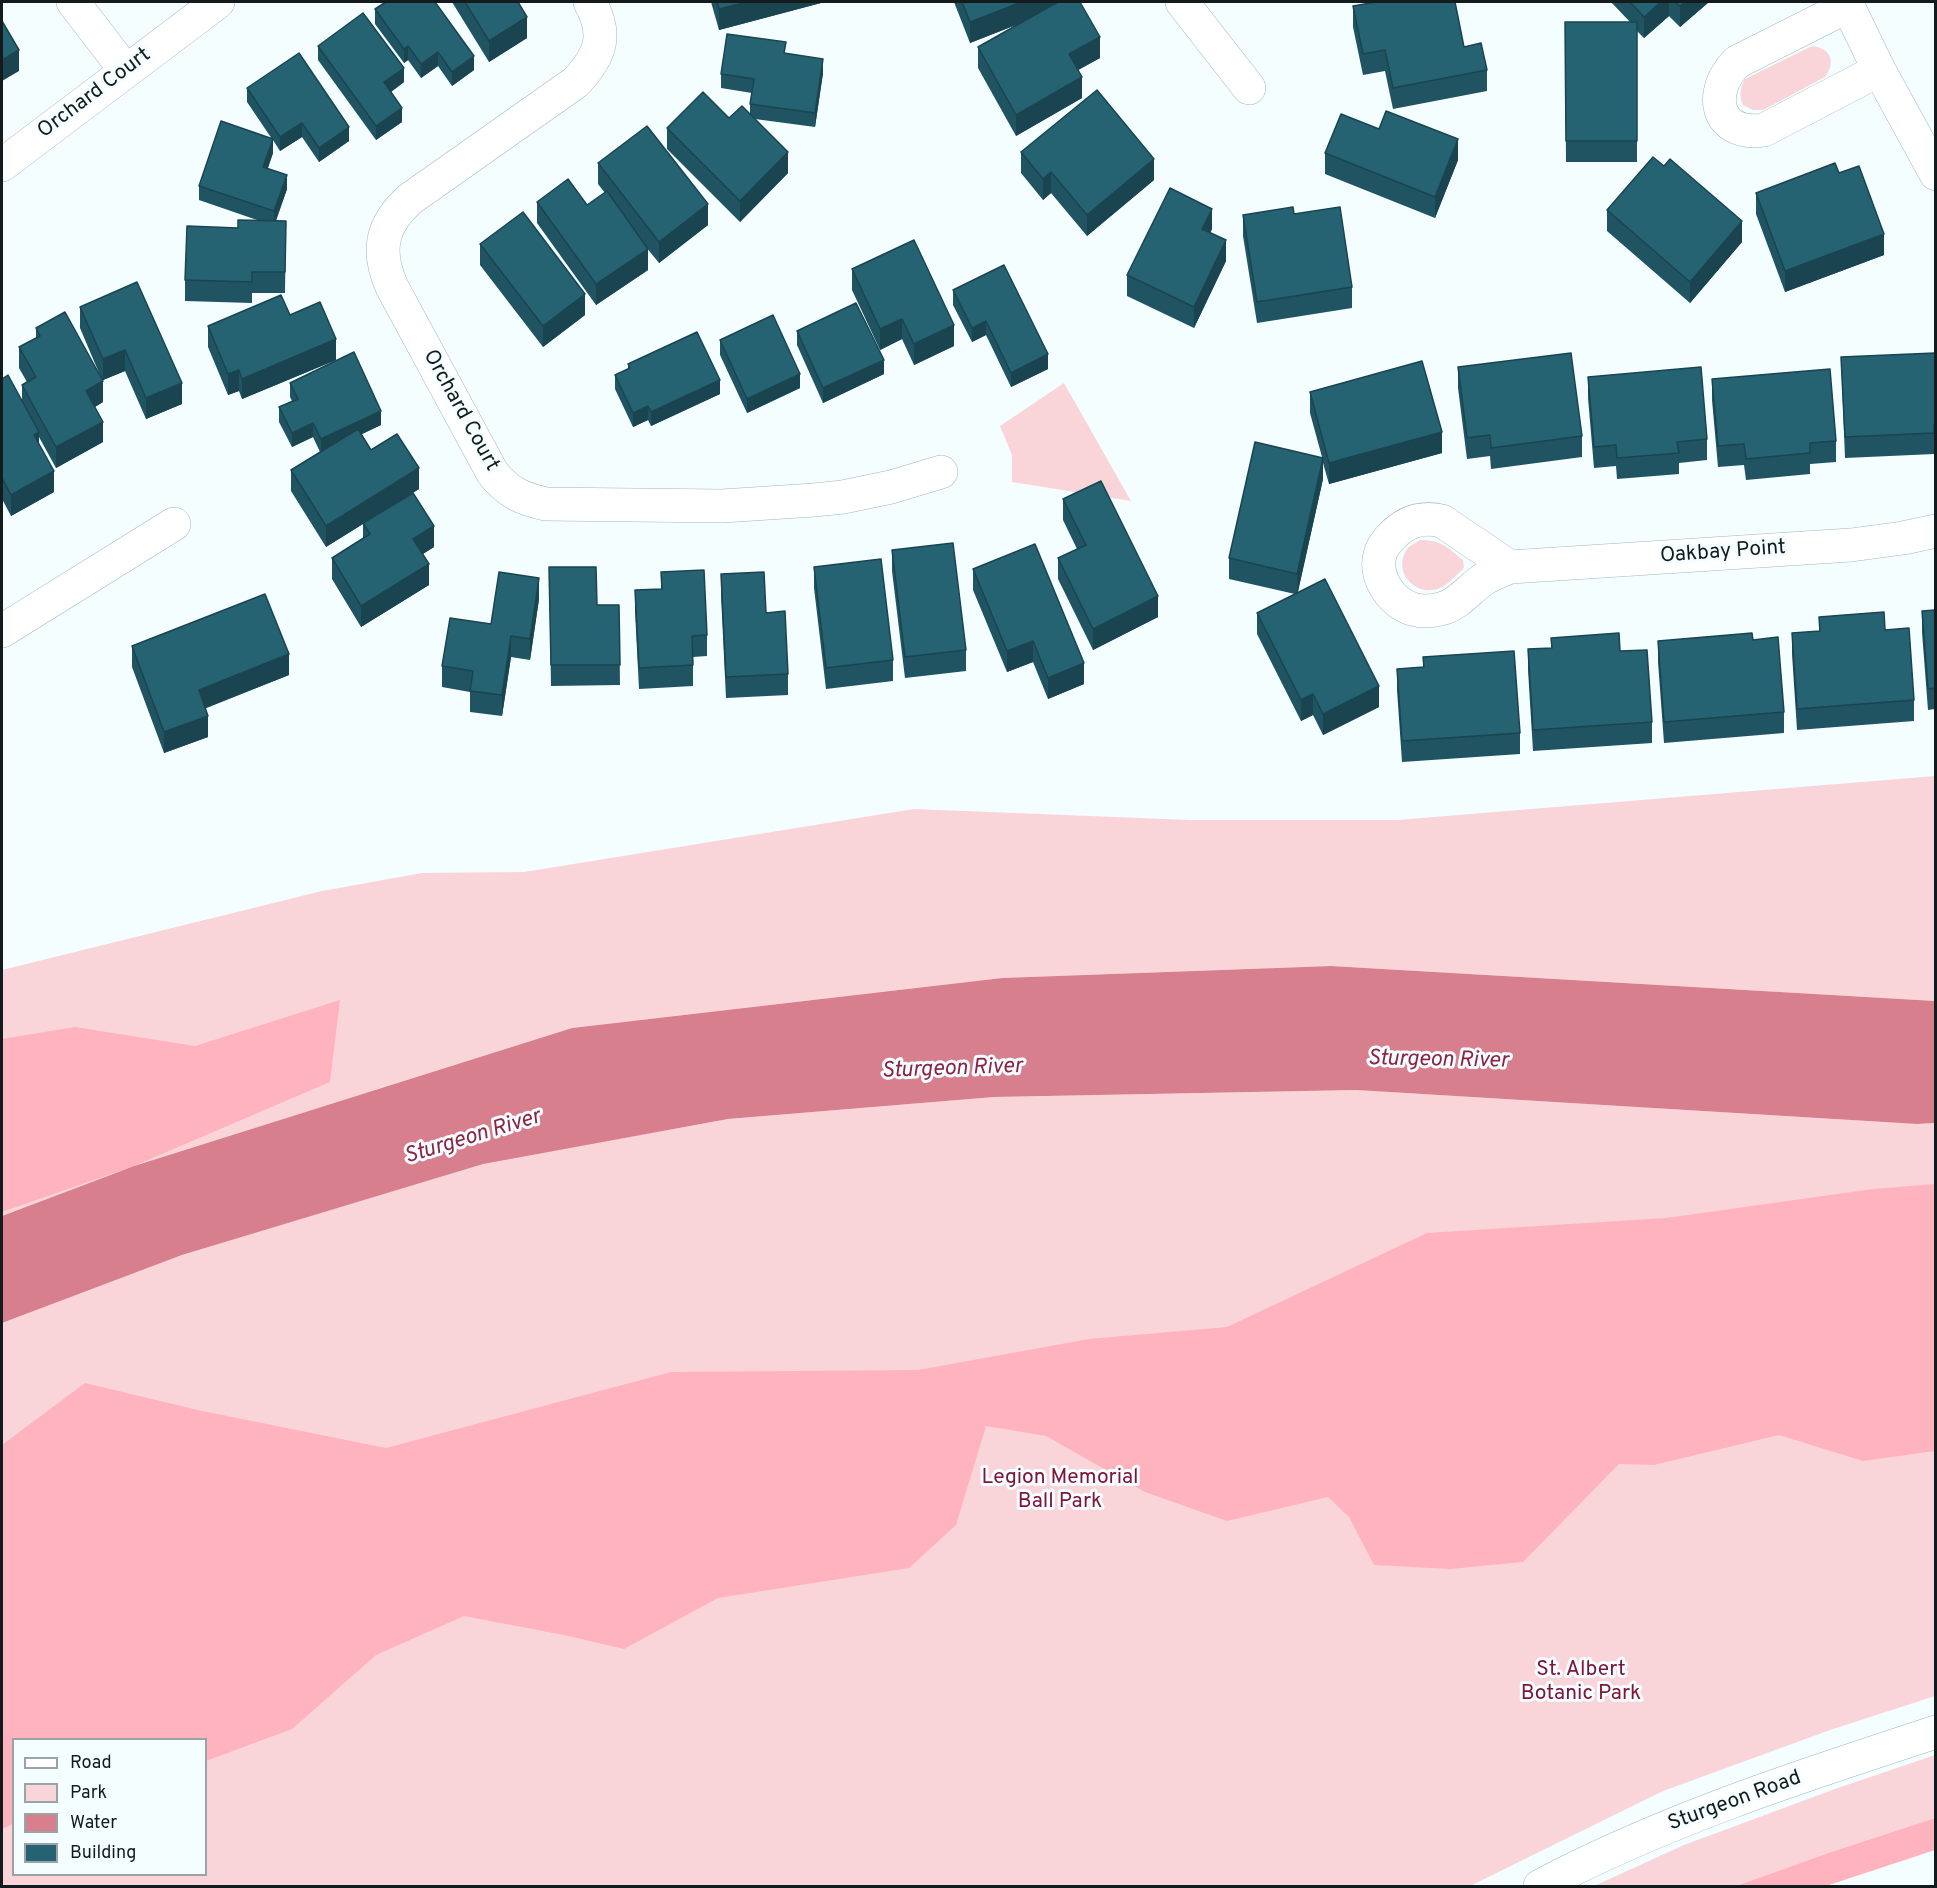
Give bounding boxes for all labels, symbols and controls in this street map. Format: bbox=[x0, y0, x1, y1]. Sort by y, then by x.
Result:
street label: Orchard Court bbox=[34, 43, 156, 145]
street label: Orchard Court bbox=[416, 346, 504, 476]
street label: Oakbay Point bbox=[1659, 536, 1787, 570]
water label: Sturgeon River bbox=[1367, 1047, 1509, 1075]
water label: Sturgeon River bbox=[881, 1054, 1023, 1086]
water label: Sturgeon River bbox=[402, 1105, 544, 1171]
park label: Legion Memorial Ball Park bbox=[981, 1466, 1139, 1516]
park label: St. Albert Botanic Park bbox=[1521, 1658, 1641, 1708]
legend bbox=[12, 1738, 207, 1876]
text: Road bbox=[70, 1752, 112, 1775]
street label: Sturgeon Road bbox=[1665, 1766, 1805, 1838]
text: Park bbox=[70, 1782, 107, 1805]
text: Water bbox=[70, 1812, 117, 1835]
text: Building bbox=[70, 1842, 136, 1865]

